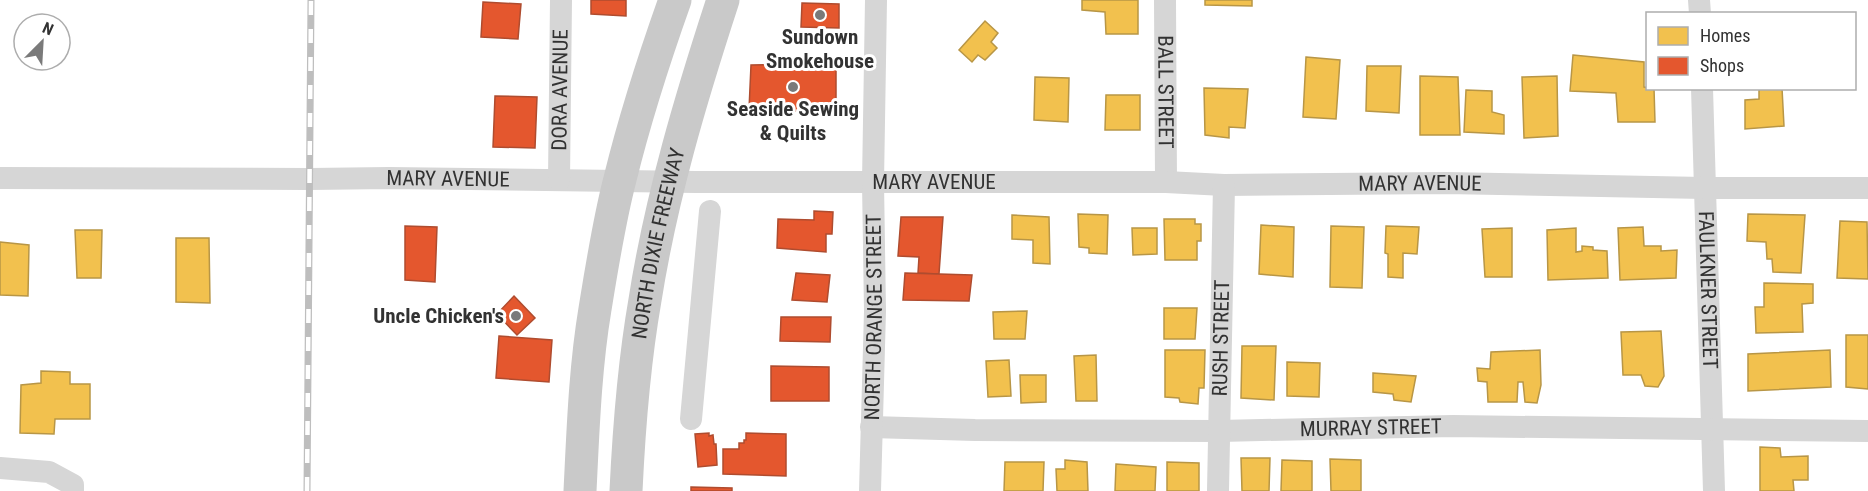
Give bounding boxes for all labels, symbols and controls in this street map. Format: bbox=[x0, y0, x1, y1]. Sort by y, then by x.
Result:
marker: Sundown Smokehouse bbox=[813, 8, 827, 22]
north arrow bbox=[12, 12, 72, 72]
legend bbox=[1646, 12, 1856, 90]
text: N bbox=[40, 18, 56, 39]
place label: Sundown Smokehouse bbox=[766, 25, 874, 73]
text: Homes bbox=[1700, 25, 1750, 46]
street label: DORA AVENUE bbox=[547, 29, 573, 151]
street label: BALL STREET bbox=[1153, 35, 1178, 149]
text: Shops bbox=[1700, 55, 1744, 76]
marker: Seaside Sewing & Quilts bbox=[786, 80, 800, 94]
place label: Seaside Sewing & Quilts bbox=[727, 97, 859, 145]
street label: NORTH DIXIE FREEWAY bbox=[627, 145, 690, 340]
street label: MARY AVENUE bbox=[386, 166, 510, 192]
street label: MARY AVENUE bbox=[872, 170, 996, 194]
street label: MARY AVENUE bbox=[1358, 171, 1482, 196]
street label: FAULKNER STREET bbox=[1694, 211, 1722, 369]
street label: NORTH ORANGE STREET bbox=[860, 214, 887, 421]
street label: RUSH STREET bbox=[1208, 279, 1234, 397]
place label: Uncle Chicken's bbox=[373, 304, 504, 328]
marker: Uncle Chicken's bbox=[509, 309, 523, 323]
street label: MURRAY STREET bbox=[1300, 414, 1442, 441]

